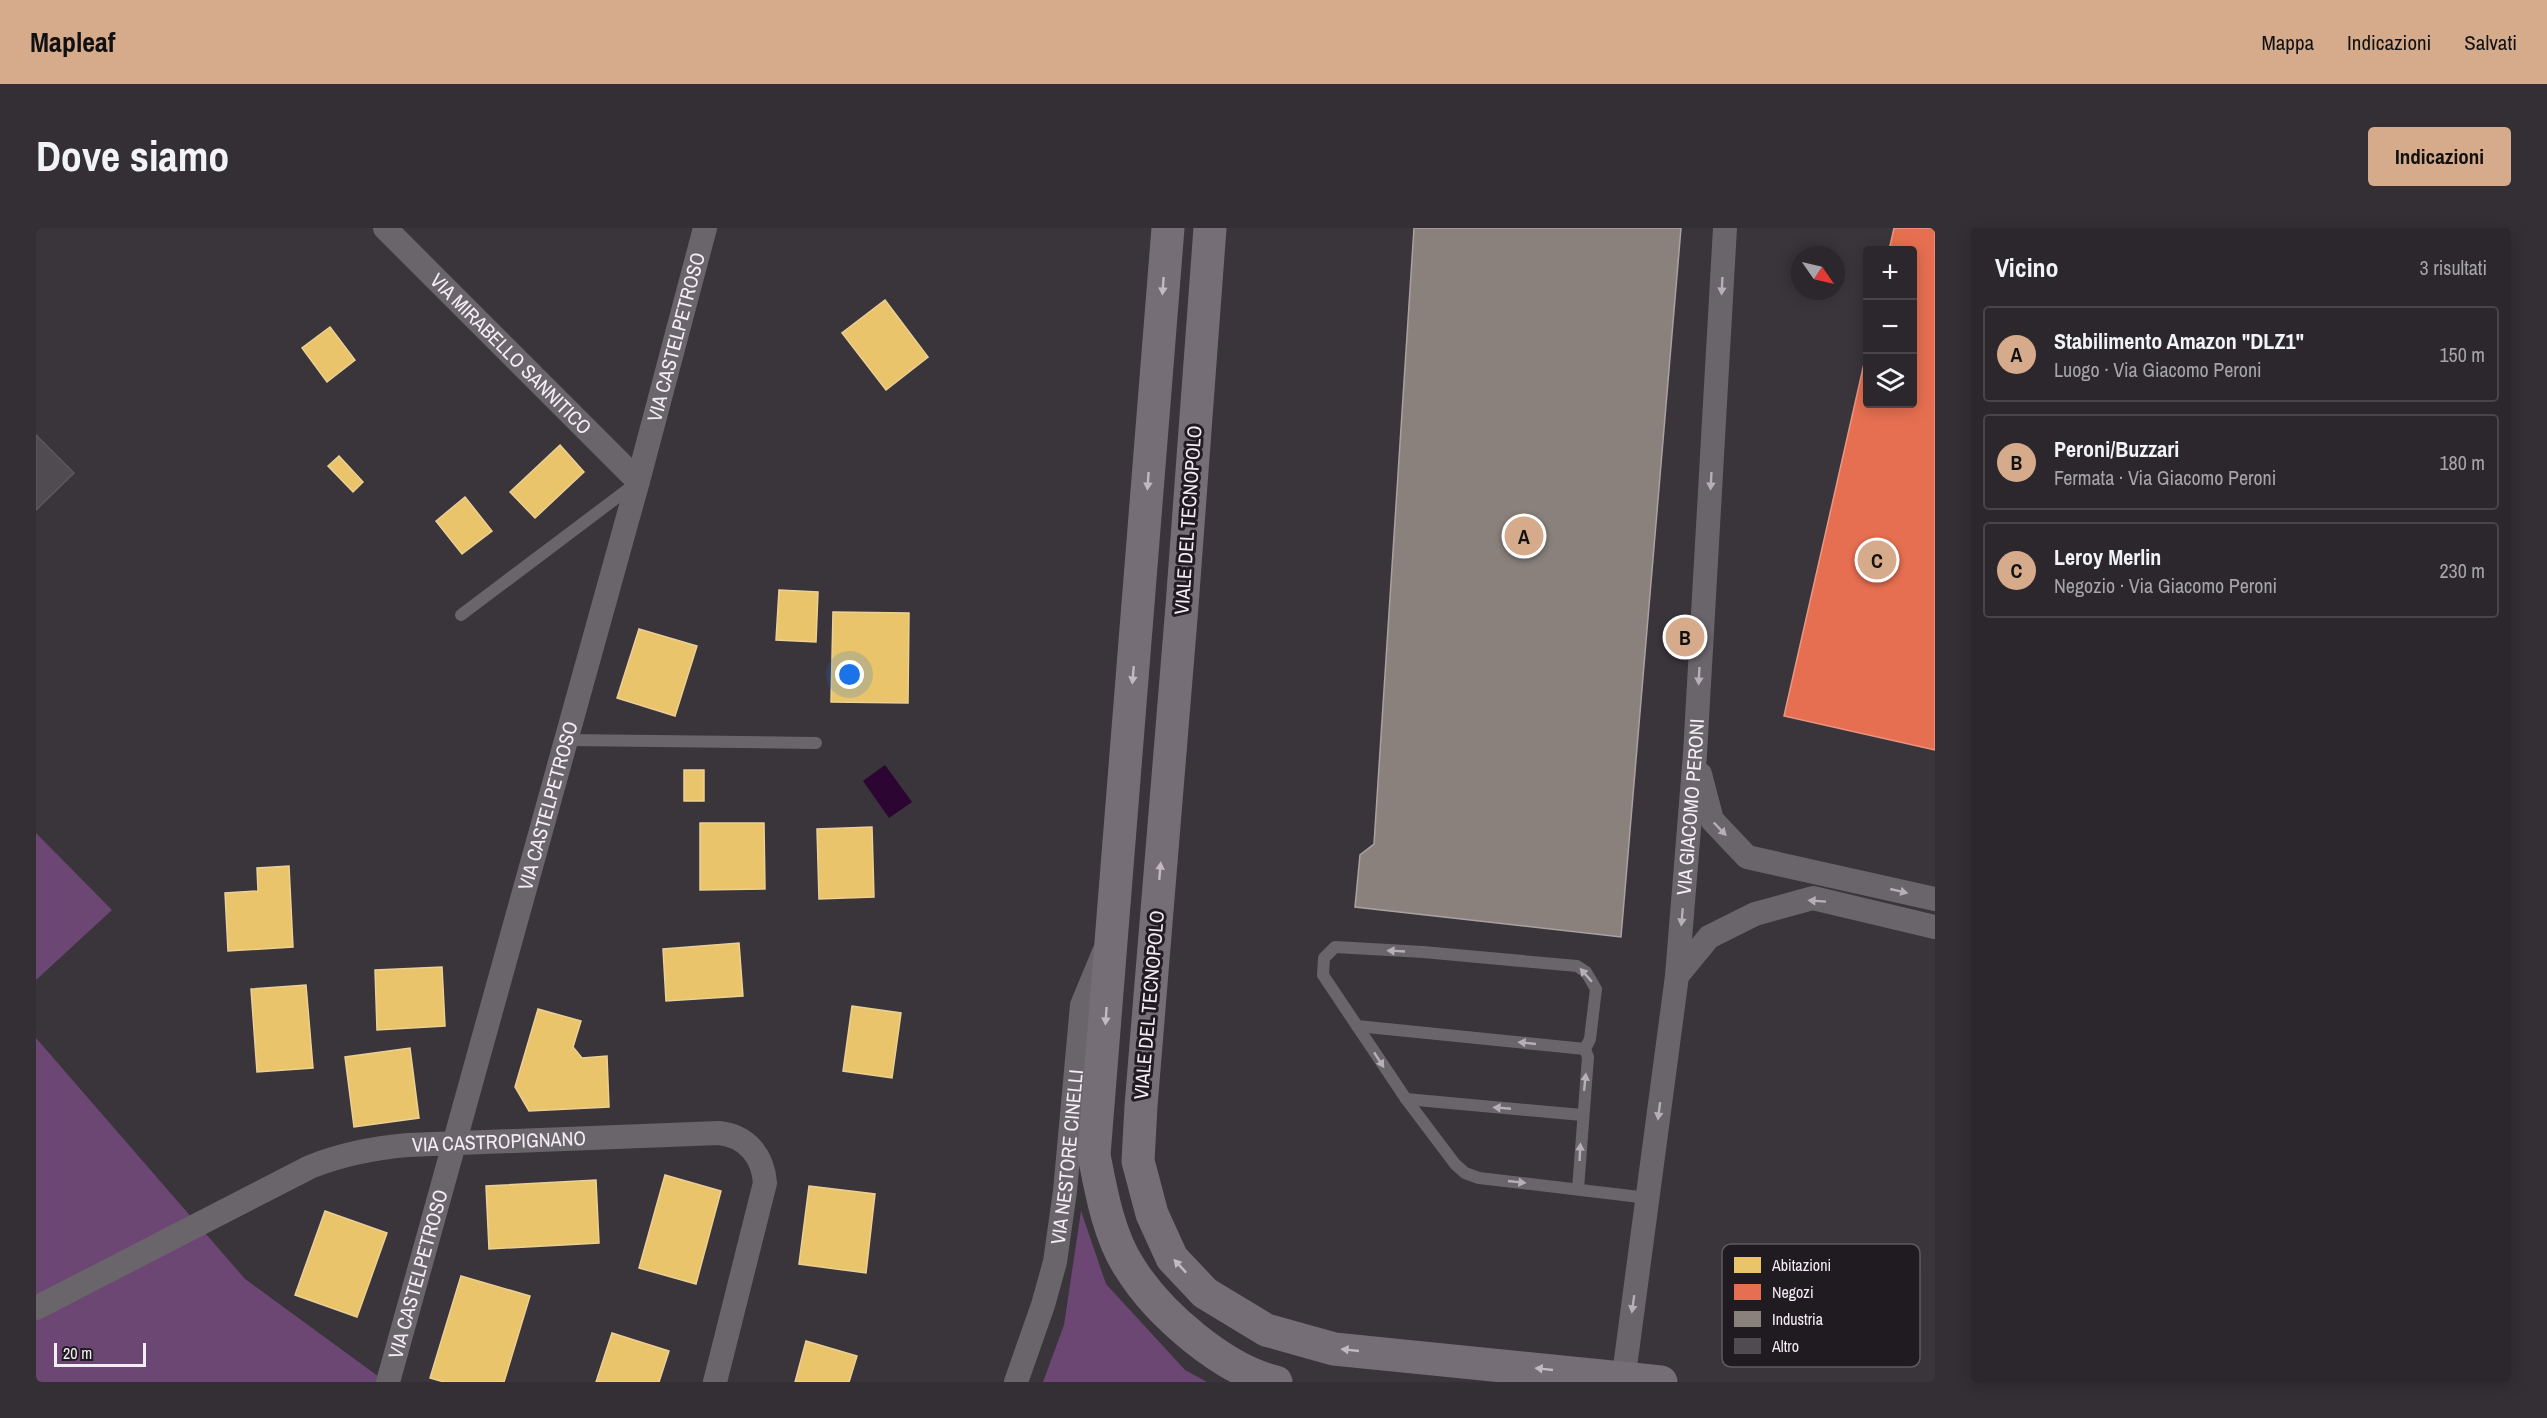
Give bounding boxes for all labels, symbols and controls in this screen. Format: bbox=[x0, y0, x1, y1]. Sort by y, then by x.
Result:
text: Mapleaf bbox=[30, 23, 115, 61]
text: Mappa bbox=[2261, 28, 2314, 57]
text: Indicazioni bbox=[2347, 28, 2431, 57]
text: Salvati bbox=[2464, 28, 2517, 57]
button: Indicazioni bbox=[2368, 127, 2511, 186]
text: Dove siamo bbox=[36, 128, 229, 184]
north arrow bbox=[1791, 246, 1845, 300]
map controls bbox=[1863, 246, 1917, 408]
button: + bbox=[1863, 246, 1917, 300]
street label: VIA CASTELPETROSO bbox=[640, 249, 711, 425]
text: Vicino bbox=[1995, 250, 2059, 285]
text: 3 risultati bbox=[2420, 254, 2487, 281]
street label: VIA MIRABELLO SANNITICO bbox=[425, 267, 598, 440]
one-way arrow bbox=[1158, 277, 1168, 296]
one-way arrow bbox=[1717, 277, 1726, 296]
button: − bbox=[1863, 300, 1917, 354]
text: Stabilimento Amazon "DLZ1" bbox=[2054, 326, 2304, 356]
text: A bbox=[2011, 341, 2022, 368]
text: 150 m bbox=[2439, 341, 2485, 368]
button: layers bbox=[1863, 354, 1917, 408]
text: Luogo · Via Giacomo Peroni bbox=[2054, 356, 2262, 383]
street label: VIALE DEL TECNOPOLO bbox=[1167, 424, 1208, 615]
text: Peroni/Buzzari bbox=[2054, 434, 2179, 464]
text: B bbox=[2011, 449, 2022, 476]
text: 180 m bbox=[2439, 449, 2485, 476]
text: Fermata · Via Giacomo Peroni bbox=[2054, 464, 2276, 491]
one-way arrow bbox=[1144, 471, 1153, 490]
one-way arrow bbox=[1706, 472, 1715, 491]
pin: A bbox=[1504, 514, 1544, 558]
pin: C bbox=[1858, 538, 1896, 582]
text: Leroy Merlin bbox=[2054, 542, 2161, 572]
text: C bbox=[2011, 557, 2022, 584]
text: 230 m bbox=[2439, 557, 2485, 584]
text: Negozio · Via Giacomo Peroni bbox=[2054, 572, 2277, 599]
pin: B bbox=[1666, 614, 1704, 660]
your location bbox=[835, 660, 864, 689]
one-way arrow bbox=[1128, 666, 1138, 685]
one-way arrow bbox=[1695, 666, 1704, 685]
street label: VIA CASTELPETROSO bbox=[511, 718, 584, 893]
street label: VIA GIACOMO PERONI bbox=[1670, 718, 1710, 896]
one-way arrow bbox=[1712, 821, 1726, 835]
one-way arrow bbox=[1155, 862, 1165, 881]
one-way arrow bbox=[1890, 886, 1908, 896]
one-way arrow bbox=[1807, 896, 1826, 905]
one-way arrow bbox=[1677, 908, 1687, 927]
street label: VIALE DEL TECNOPOLO bbox=[1127, 909, 1170, 1101]
one-way arrow bbox=[1386, 946, 1405, 955]
one-way arrow bbox=[1580, 968, 1593, 983]
one-way arrow bbox=[1101, 1007, 1111, 1026]
one-way arrow bbox=[1517, 1038, 1536, 1048]
one-way arrow bbox=[1374, 1052, 1385, 1068]
street label: VIA NESTORE CINELLI bbox=[1044, 1068, 1089, 1246]
one-way arrow bbox=[1580, 1072, 1590, 1091]
one-way arrow bbox=[1655, 1102, 1664, 1121]
one-way arrow bbox=[1493, 1103, 1512, 1113]
street label: VIA CASTROPIGNANO bbox=[411, 1124, 587, 1158]
one-way arrow bbox=[1576, 1143, 1585, 1162]
one-way arrow bbox=[1508, 1177, 1527, 1187]
street label: VIA CASTELPETROSO bbox=[381, 1186, 454, 1362]
legend bbox=[1722, 1244, 1920, 1367]
text: Abitazioni bbox=[1771, 1254, 1831, 1276]
one-way arrow bbox=[1173, 1260, 1187, 1274]
text: Negozi bbox=[1772, 1281, 1814, 1303]
one-way arrow bbox=[1629, 1295, 1638, 1314]
text: Industria bbox=[1772, 1308, 1824, 1330]
text: Altro bbox=[1771, 1335, 1799, 1357]
scale bar bbox=[54, 1340, 146, 1368]
text: 20 m bbox=[63, 1342, 92, 1364]
one-way arrow bbox=[1341, 1345, 1360, 1355]
one-way arrow bbox=[1535, 1364, 1554, 1374]

